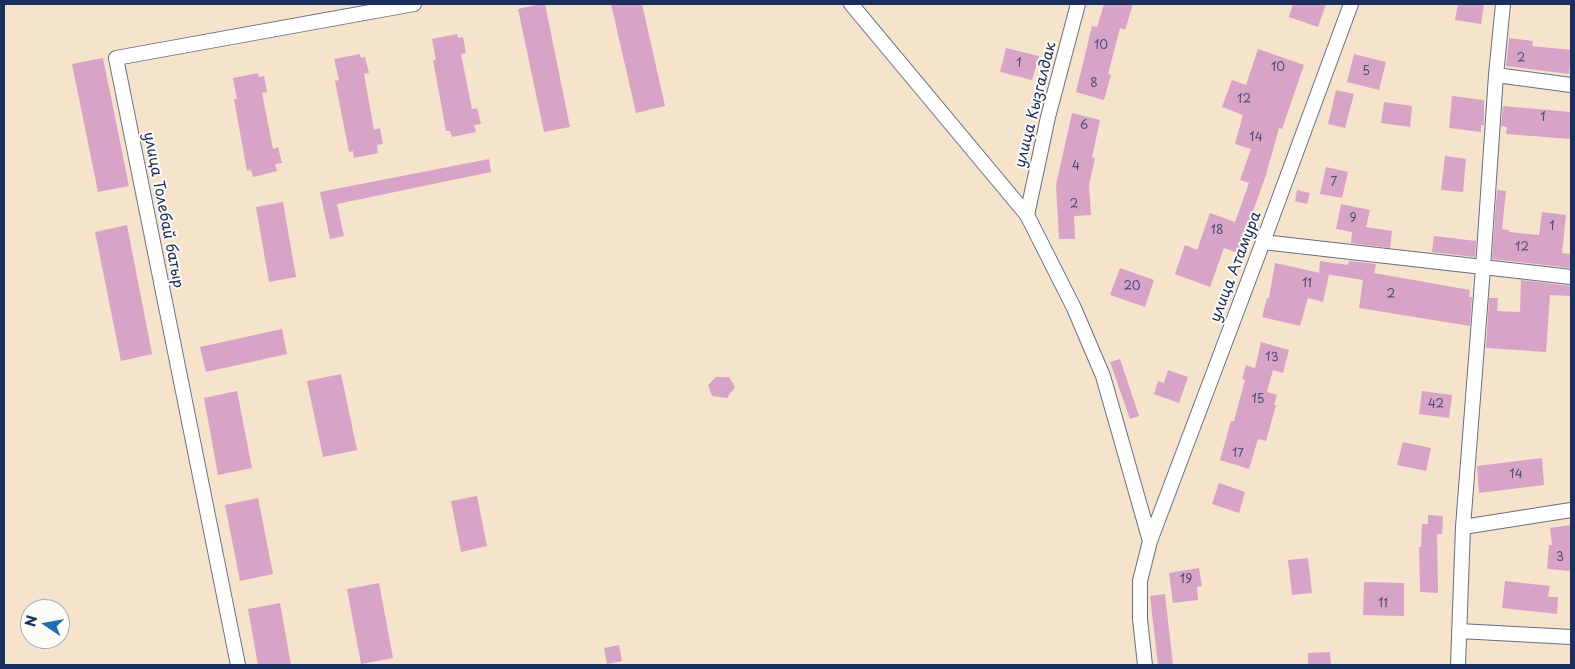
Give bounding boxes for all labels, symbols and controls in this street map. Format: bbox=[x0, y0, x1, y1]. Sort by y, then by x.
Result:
house number: 10 bbox=[1094, 39, 1108, 53]
street label: улица Кызгалдак bbox=[1012, 40, 1060, 170]
house number: 2 bbox=[1517, 52, 1525, 66]
house number: 1 bbox=[1016, 57, 1022, 71]
house number: 10 bbox=[1271, 61, 1285, 75]
house number: 5 bbox=[1362, 65, 1370, 79]
house number: 8 bbox=[1090, 77, 1098, 91]
house number: 12 bbox=[1237, 93, 1251, 107]
house number: 1 bbox=[1540, 111, 1546, 125]
house number: 6 bbox=[1080, 119, 1088, 133]
street label: улица Толебай батыр bbox=[139, 130, 187, 290]
house number: 14 bbox=[1249, 131, 1263, 145]
house number: 4 bbox=[1072, 160, 1080, 174]
house number: 7 bbox=[1331, 176, 1337, 190]
house number: 2 bbox=[1070, 198, 1078, 212]
street label: улица Атамура bbox=[1207, 209, 1265, 325]
house number: 9 bbox=[1349, 212, 1357, 226]
house number: 1 bbox=[1549, 220, 1555, 234]
house number: 18 bbox=[1211, 224, 1223, 238]
house number: 12 bbox=[1515, 241, 1529, 255]
house number: 11 bbox=[1302, 277, 1312, 291]
house number: 20 bbox=[1123, 280, 1141, 294]
house number: 2 bbox=[1387, 288, 1395, 302]
house number: 13 bbox=[1265, 351, 1279, 365]
house number: 15 bbox=[1251, 393, 1265, 407]
house number: 42 bbox=[1428, 398, 1444, 412]
house number: 17 bbox=[1232, 447, 1244, 461]
house number: 14 bbox=[1509, 468, 1523, 482]
house number: 3 bbox=[1556, 551, 1564, 565]
house number: 19 bbox=[1180, 573, 1192, 587]
house number: 11 bbox=[1378, 597, 1388, 611]
north arrow bbox=[20, 599, 70, 649]
text: N bbox=[19, 613, 42, 629]

